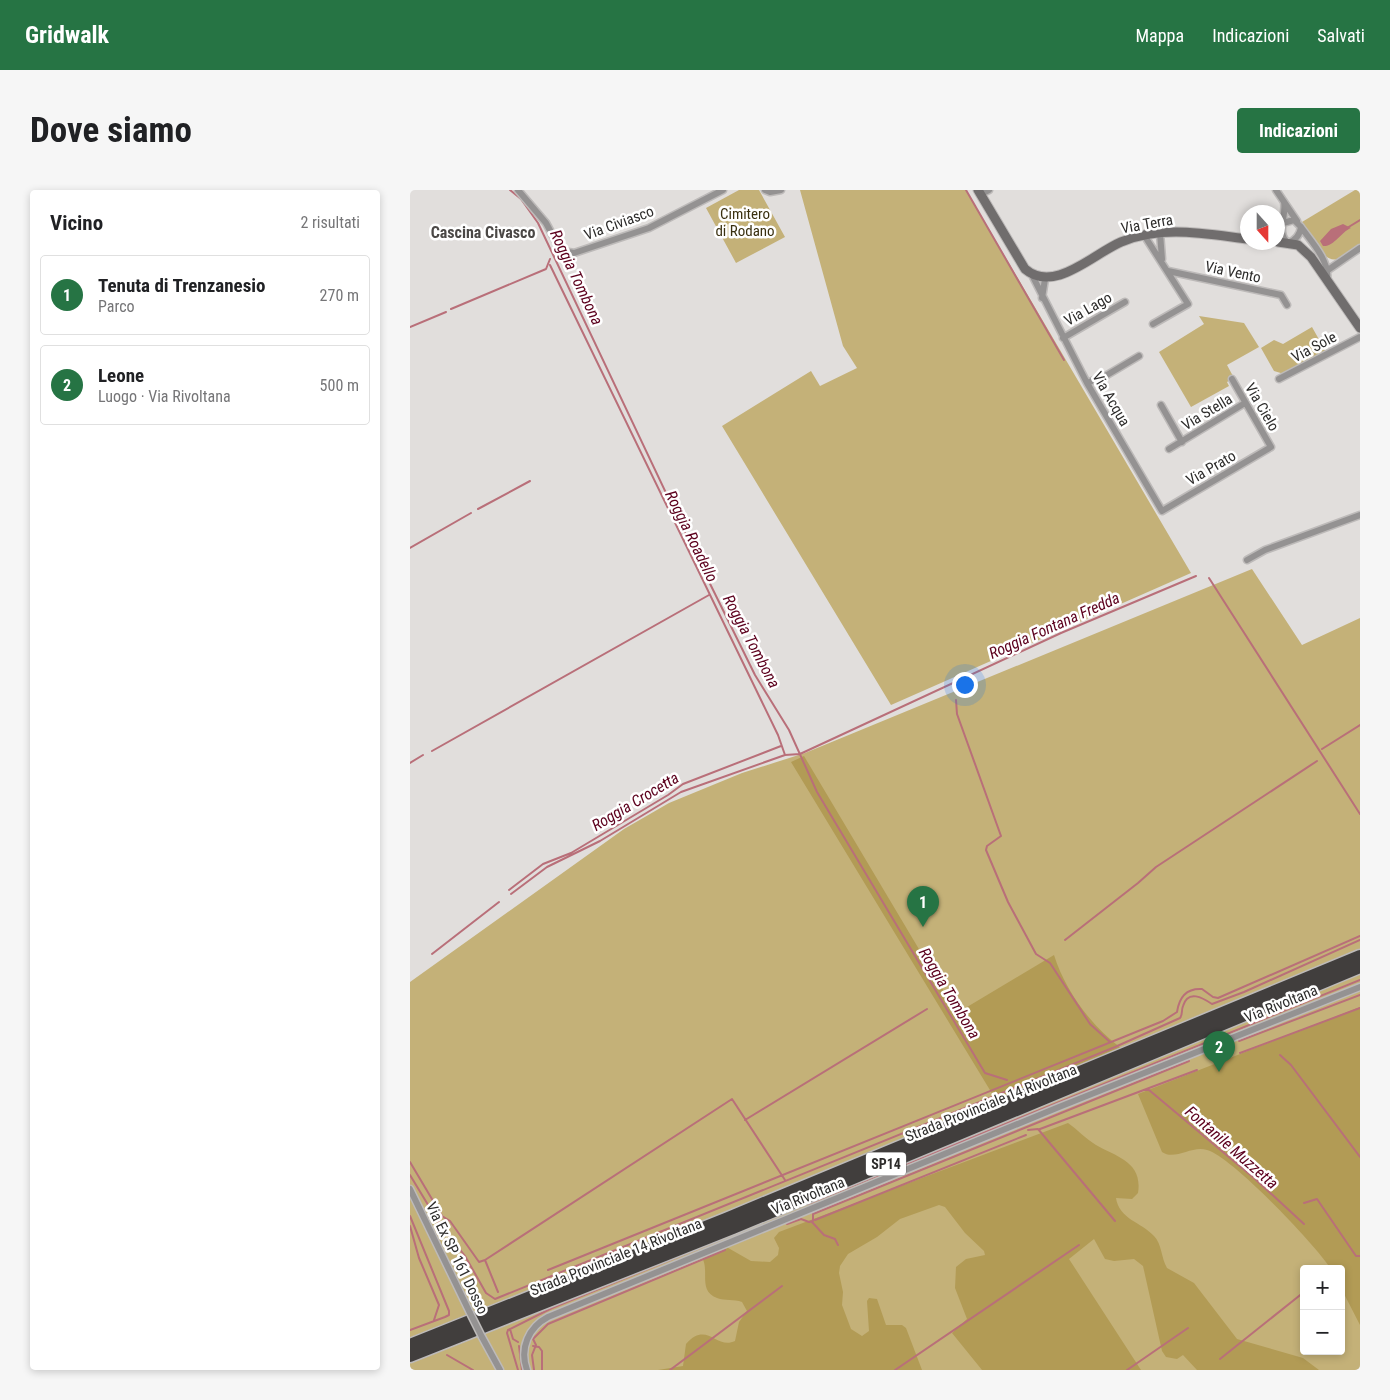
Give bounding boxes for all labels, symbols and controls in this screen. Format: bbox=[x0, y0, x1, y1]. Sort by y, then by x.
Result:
text: Gridwalk bbox=[25, 21, 109, 49]
text: Mappa bbox=[1136, 25, 1184, 46]
text: Indicazioni bbox=[1212, 25, 1289, 46]
text: Salvati bbox=[1317, 25, 1365, 46]
button: Indicazioni bbox=[1237, 108, 1360, 153]
text: Dove siamo bbox=[30, 110, 192, 151]
street label: Via Civiasco bbox=[582, 202, 656, 244]
park label: Cimitero di Rodano bbox=[715, 205, 775, 240]
north arrow bbox=[1240, 205, 1285, 250]
text: Vicino bbox=[50, 211, 103, 235]
street label: Via Terra bbox=[1120, 211, 1174, 237]
text: 2 risultati bbox=[300, 213, 360, 232]
district label: Cascina Civasco bbox=[431, 223, 535, 242]
water label: Roggia Tombona bbox=[546, 227, 607, 328]
street label: Via Vento bbox=[1203, 257, 1263, 287]
text: Tenuta di Trenzanesio bbox=[98, 274, 266, 297]
text: 1 bbox=[63, 286, 71, 305]
text: 270 m bbox=[320, 286, 359, 305]
street label: Via Lago bbox=[1061, 288, 1115, 330]
text: Parco bbox=[98, 297, 135, 316]
street label: Via Sole bbox=[1288, 328, 1340, 366]
text: Leone bbox=[98, 364, 144, 387]
street label: Via Acqua bbox=[1088, 369, 1134, 429]
text: 2 bbox=[63, 376, 71, 395]
text: 500 m bbox=[320, 376, 359, 395]
street label: Via Cielo bbox=[1241, 380, 1283, 434]
text: Luogo · Via Rivoltana bbox=[98, 387, 231, 406]
street label: Via Stella bbox=[1178, 390, 1236, 434]
street label: Via Prato bbox=[1183, 447, 1239, 489]
water label: Roggia Roadello bbox=[661, 487, 722, 585]
water label: Roggia Fontana Fredda bbox=[986, 588, 1123, 663]
water label: Roggia Tombona bbox=[719, 591, 784, 691]
your location bbox=[952, 672, 978, 698]
water label: Roggia Crocetta bbox=[588, 768, 682, 835]
pin: 1 bbox=[907, 886, 939, 927]
water label: Roggia Tombona bbox=[915, 944, 984, 1042]
street label: Via Rivoltana bbox=[1242, 981, 1320, 1027]
pin: 2 bbox=[1203, 1031, 1235, 1072]
street label: Strada Provinciale 14 Rivoltana bbox=[903, 1060, 1079, 1146]
water label: Fontanile Muzzetta bbox=[1181, 1102, 1282, 1193]
road number: SP14 bbox=[866, 1152, 906, 1176]
street label: Via Rivoltana bbox=[769, 1173, 847, 1219]
street label: Via Ex SP 161 Dosso bbox=[422, 1199, 492, 1317]
street label: Strada Provinciale 14 Rivoltana bbox=[528, 1214, 704, 1300]
map controls bbox=[1300, 1265, 1345, 1355]
button: + bbox=[1300, 1265, 1345, 1310]
button: − bbox=[1300, 1310, 1345, 1355]

